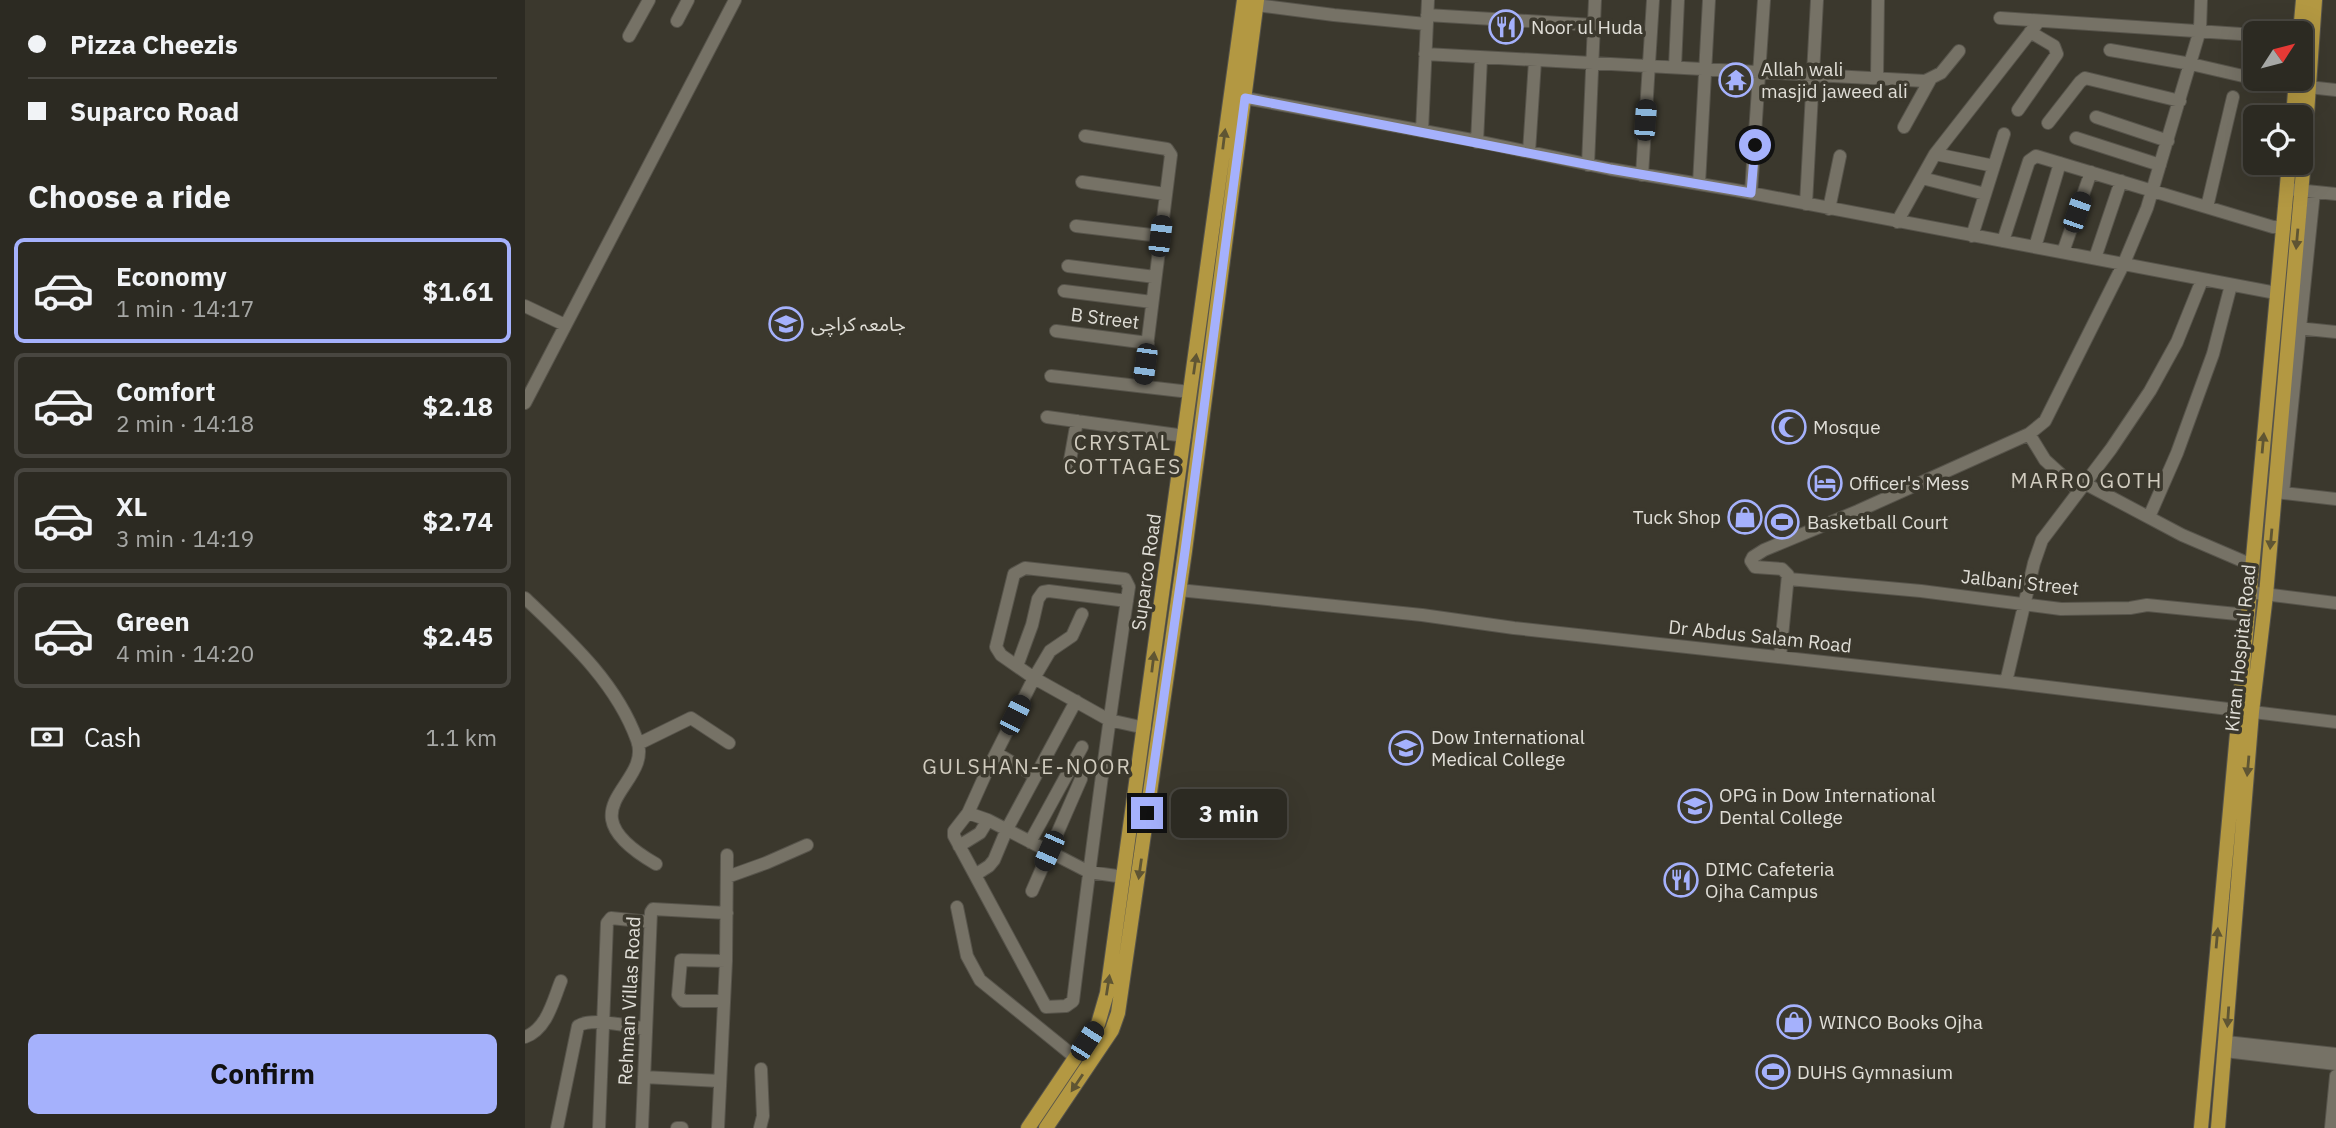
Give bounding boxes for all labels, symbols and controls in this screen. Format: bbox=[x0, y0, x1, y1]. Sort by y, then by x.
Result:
restaurant icon: Noor ul Huda bbox=[1487, 8, 1525, 46]
place label: Noor ul Huda bbox=[1531, 15, 1643, 39]
north arrow bbox=[2243, 21, 2313, 91]
map controls bbox=[2243, 21, 2313, 175]
text: Pizza Cheezis bbox=[70, 27, 238, 61]
place label: Allah wali masjid jaweed ali bbox=[1761, 57, 1908, 103]
temple icon: Allah wali masjid jaweed ali bbox=[1717, 61, 1755, 99]
text: Suparco Road bbox=[70, 94, 239, 128]
car bbox=[1634, 98, 1657, 142]
button: locate bbox=[2243, 105, 2313, 175]
one-way arrow bbox=[1219, 128, 1230, 150]
route start bbox=[1739, 129, 1771, 161]
text: Choose a ride bbox=[28, 175, 231, 217]
car bbox=[2061, 189, 2094, 235]
car bbox=[1148, 214, 1173, 258]
one-way arrow bbox=[2291, 229, 2302, 251]
icon: car bbox=[32, 259, 95, 322]
text: Economy bbox=[116, 259, 227, 293]
text: $1.61 bbox=[423, 274, 493, 308]
text: 1 min · 14:17 bbox=[116, 293, 254, 323]
street label: B Street bbox=[1069, 302, 1141, 334]
school or university icon: جامعہ کراچی bbox=[767, 305, 805, 343]
place label: جامعہ کراچی bbox=[811, 312, 906, 337]
car bbox=[1132, 342, 1159, 386]
one-way arrow bbox=[1189, 353, 1200, 375]
icon: car bbox=[32, 374, 95, 437]
text: Comfort bbox=[116, 374, 215, 408]
text: $2.18 bbox=[423, 389, 493, 423]
text: 2 min · 14:18 bbox=[116, 408, 254, 438]
mosque icon: Mosque bbox=[1770, 408, 1808, 446]
place label: Mosque bbox=[1813, 415, 1881, 439]
district label: CRYSTAL COTTAGES bbox=[1064, 428, 1182, 480]
one-way arrow bbox=[2258, 432, 2269, 454]
hotel icon: Officer's Mess bbox=[1806, 464, 1844, 502]
district label: MARRO GOTH bbox=[2011, 466, 2163, 494]
place label: Officer's Mess bbox=[1849, 471, 1969, 495]
icon: car bbox=[32, 489, 95, 552]
text: XL bbox=[116, 489, 147, 523]
shop icon: Tuck Shop bbox=[1726, 498, 1764, 536]
sports icon: Basketball Court bbox=[1763, 503, 1801, 541]
text: $2.74 bbox=[423, 504, 493, 538]
place label: Tuck Shop bbox=[1633, 505, 1721, 529]
place label: Basketball Court bbox=[1807, 510, 1948, 534]
street label: Suparco Road bbox=[1126, 512, 1166, 632]
text: 3 min · 14:19 bbox=[116, 523, 254, 553]
one-way arrow bbox=[2265, 528, 2276, 550]
street label: Kiran Hospital Road bbox=[2219, 563, 2261, 733]
street label: Jalbani Street bbox=[1960, 564, 2080, 600]
icon: car bbox=[32, 604, 95, 667]
text: Green bbox=[116, 604, 190, 638]
street label: Dr Abdus Salam Road bbox=[1667, 614, 1853, 658]
text: $2.45 bbox=[423, 619, 493, 653]
text: 4 min · 14:20 bbox=[116, 638, 254, 668]
one-way arrow bbox=[1148, 651, 1159, 673]
car bbox=[997, 692, 1034, 738]
icon: cash bbox=[28, 718, 66, 756]
text: Cash bbox=[84, 720, 141, 754]
text: 1.1 km bbox=[426, 722, 497, 752]
place label: Dow International Medical College bbox=[1431, 725, 1585, 771]
school or university icon: Dow International Medical College bbox=[1387, 729, 1425, 767]
district label: GULSHAN-E-NOOR bbox=[922, 752, 1132, 780]
one-way arrow bbox=[2242, 755, 2253, 777]
place label: OPG in Dow International Dental College bbox=[1719, 783, 1936, 829]
school or university icon: OPG in Dow International Dental College bbox=[1676, 787, 1714, 825]
callout: 3 min bbox=[1171, 788, 1287, 838]
route end bbox=[1131, 797, 1163, 829]
text: 3 min bbox=[1199, 798, 1259, 828]
car bbox=[1031, 828, 1068, 874]
place label: DIMC Cafeteria Ojha Campus bbox=[1705, 857, 1834, 903]
one-way arrow bbox=[1134, 858, 1145, 880]
restaurant icon: DIMC Cafeteria Ojha Campus bbox=[1662, 861, 1700, 899]
street label: Rehman Villas Road bbox=[613, 916, 645, 1086]
one-way arrow bbox=[2212, 927, 2223, 949]
one-way arrow bbox=[1103, 974, 1114, 996]
shop icon: WINCO Books Ojha bbox=[1775, 1003, 1813, 1041]
one-way arrow bbox=[2222, 1006, 2233, 1028]
place label: WINCO Books Ojha bbox=[1819, 1010, 1983, 1034]
car bbox=[1067, 1018, 1108, 1064]
button: Confirm bbox=[28, 1034, 497, 1114]
sports icon: DUHS Gymnasium bbox=[1754, 1053, 1792, 1091]
place label: DUHS Gymnasium bbox=[1797, 1060, 1953, 1084]
one-way arrow bbox=[1070, 1074, 1084, 1092]

